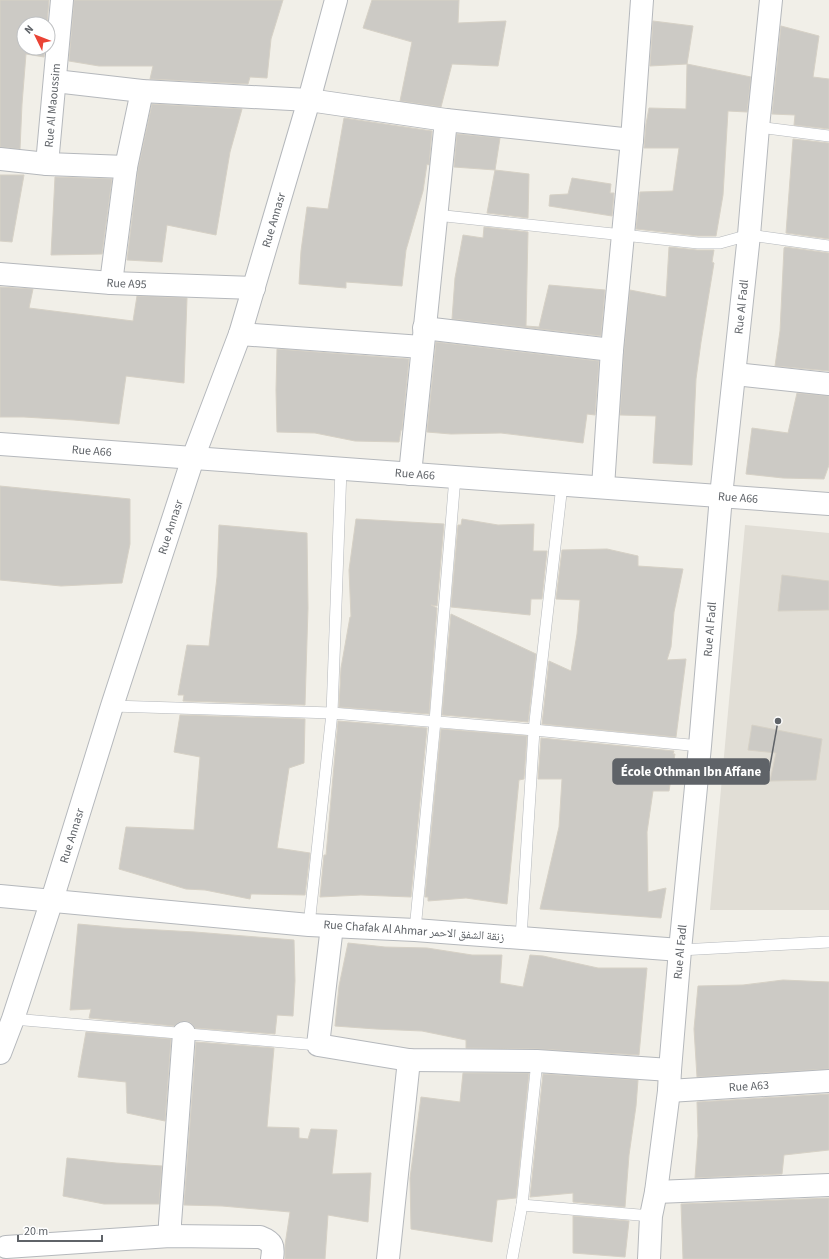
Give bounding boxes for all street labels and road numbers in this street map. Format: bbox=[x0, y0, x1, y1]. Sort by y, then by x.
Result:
street label: Rue Al Maoussim bbox=[40, 62, 65, 148]
street label: Rue Annasr bbox=[257, 190, 290, 250]
street label: Rue A95 bbox=[106, 274, 147, 293]
street label: Rue Al Fadl bbox=[730, 279, 753, 335]
street label: Rue A66 bbox=[71, 441, 112, 461]
street label: Rue A66 bbox=[394, 464, 436, 484]
street label: Rue A66 bbox=[717, 487, 759, 507]
street label: Rue Annasr bbox=[154, 497, 188, 557]
street label: Rue Al Fadl bbox=[699, 601, 721, 657]
street label: Rue Annasr bbox=[55, 805, 89, 865]
street label: Rue Chafak Al Ahmar زنقة الشفق الاحمر bbox=[323, 916, 505, 946]
street label: Rue Al Fadl bbox=[669, 924, 691, 980]
street label: Rue A63 bbox=[728, 1076, 769, 1096]

